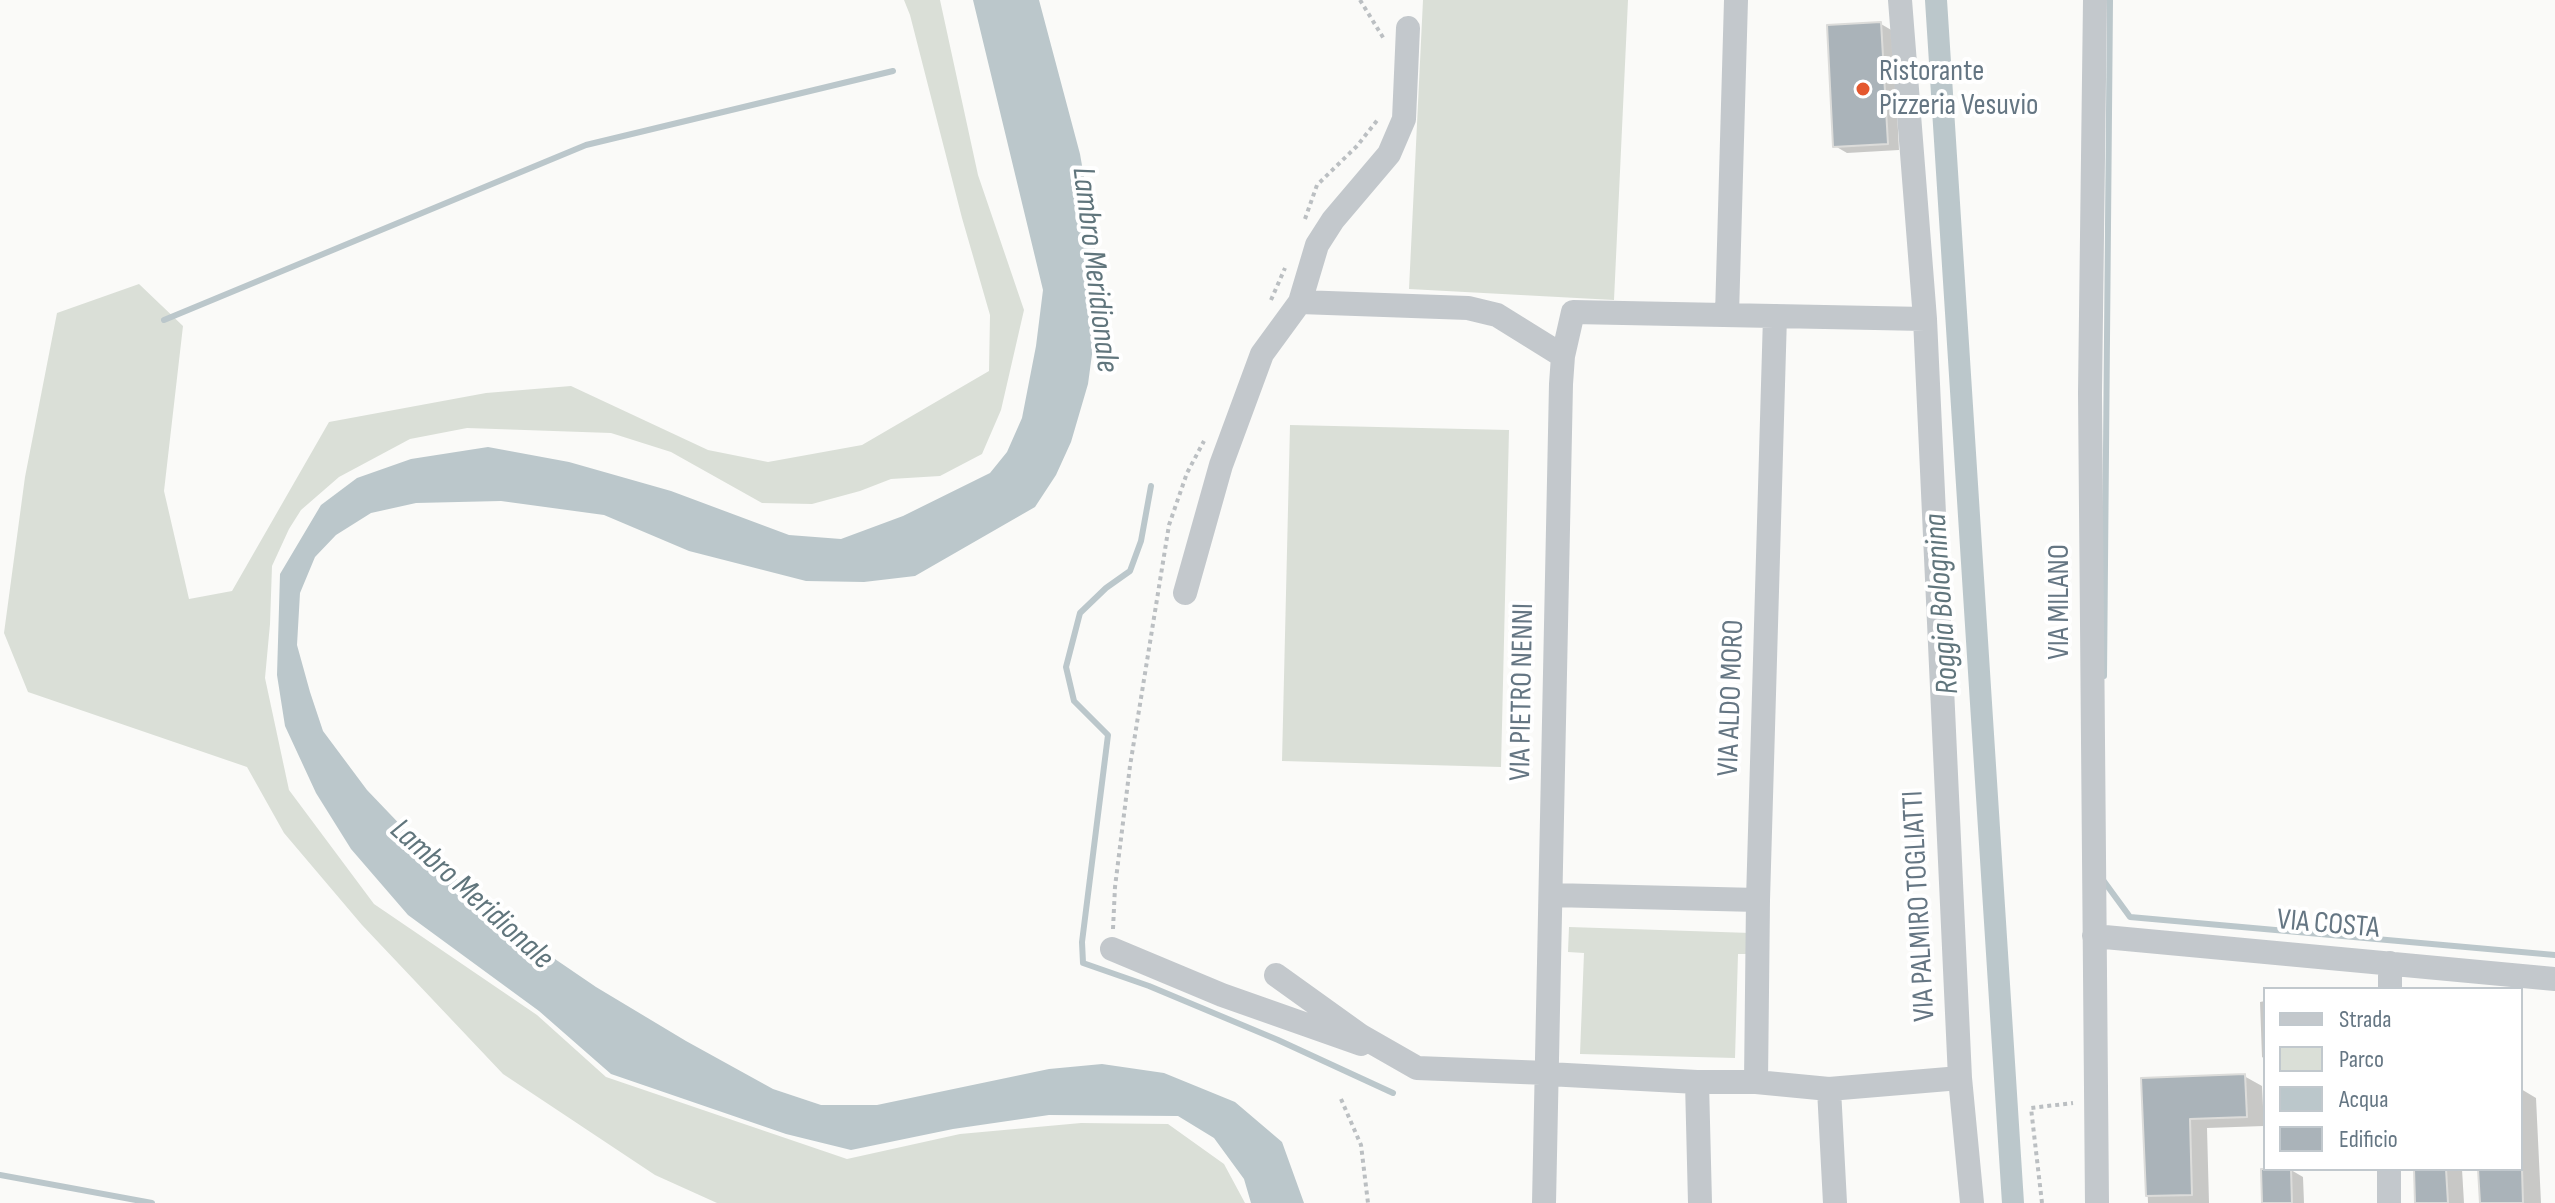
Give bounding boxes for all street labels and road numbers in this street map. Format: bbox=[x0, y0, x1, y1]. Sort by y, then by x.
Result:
street label: VIA MILANO bbox=[2042, 544, 2078, 660]
street label: VIA PIETRO NENNI bbox=[1503, 603, 1543, 781]
street label: VIA ALDO MORO bbox=[1711, 619, 1753, 777]
street label: VIA PALMIRO TOGLIATTI bbox=[1896, 790, 1944, 1022]
street label: VIA COSTA bbox=[2275, 903, 2381, 947]

